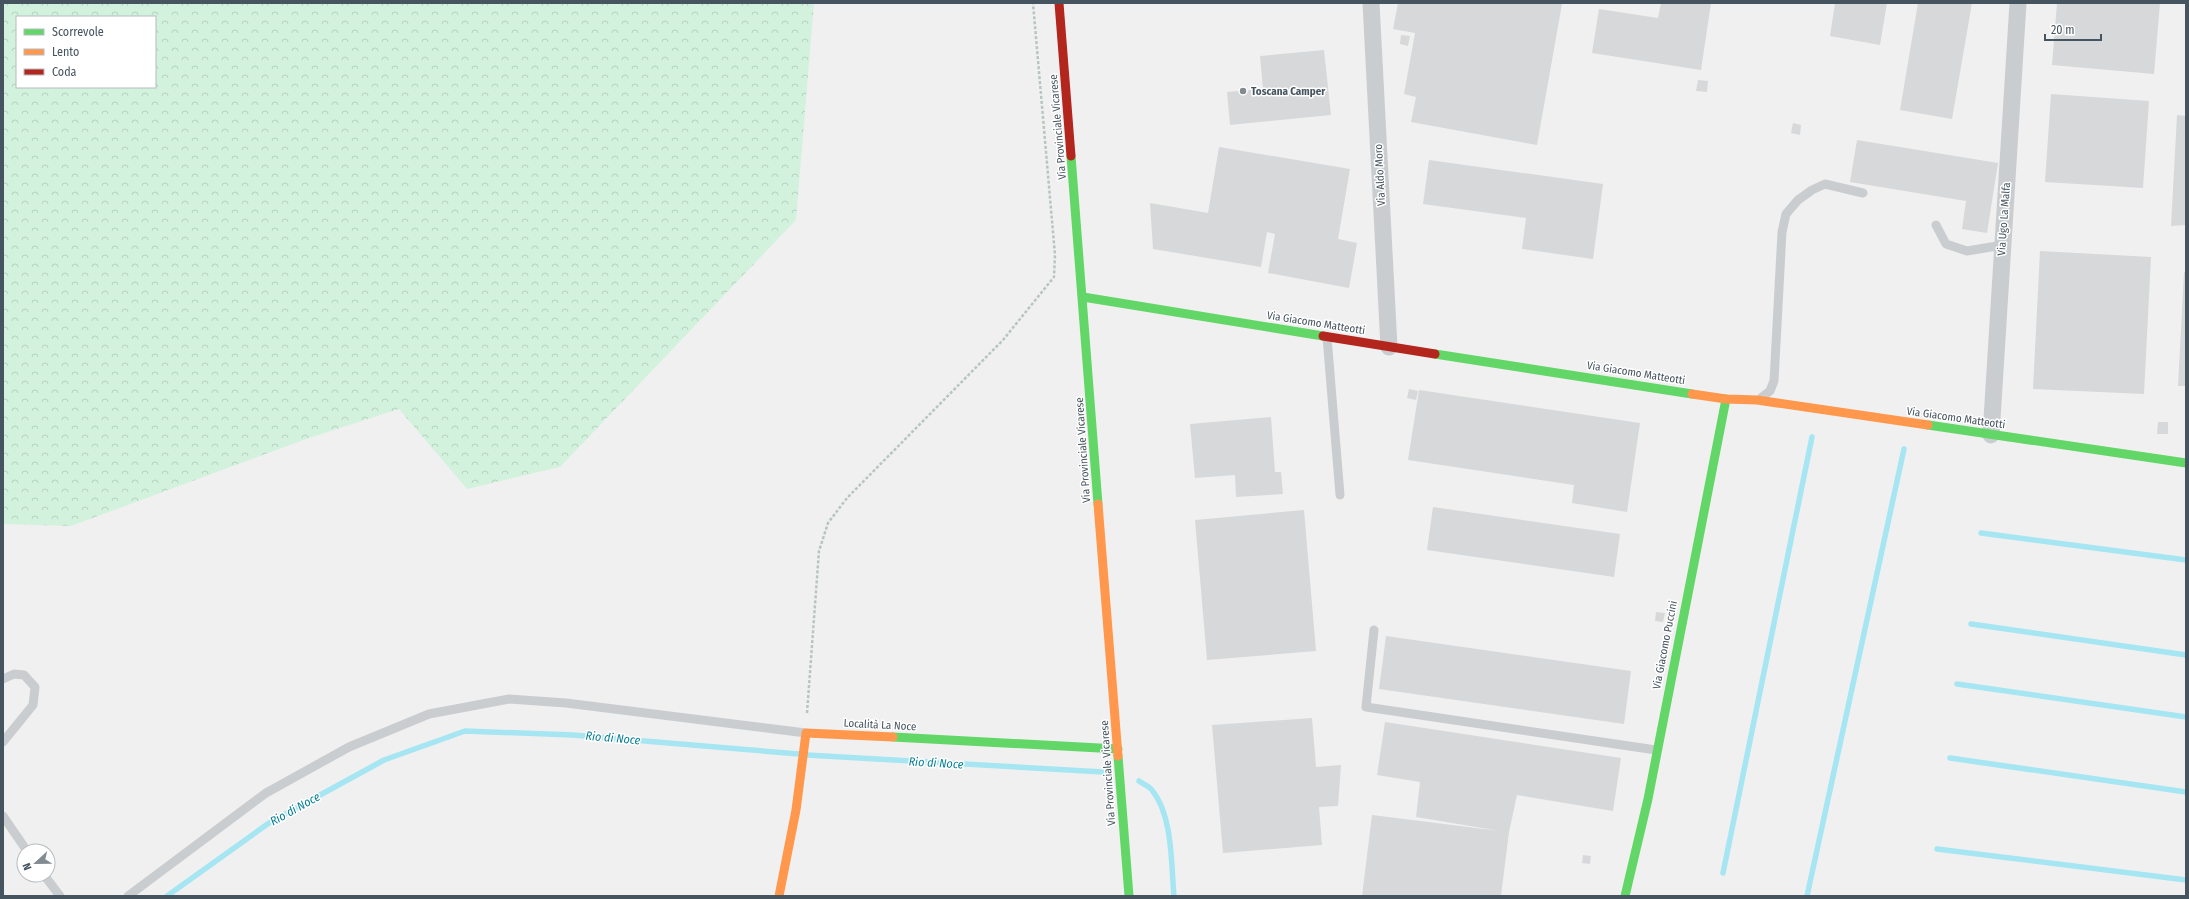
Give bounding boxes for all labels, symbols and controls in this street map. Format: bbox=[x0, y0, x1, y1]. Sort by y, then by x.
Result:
legend bbox=[16, 16, 156, 88]
scale bar bbox=[2045, 16, 2101, 42]
text: 20 m bbox=[2051, 23, 2075, 37]
text: Scorrevole bbox=[52, 25, 104, 39]
text: Lento bbox=[52, 45, 79, 59]
text: Coda bbox=[52, 65, 77, 79]
street label: Via Provinciale Vicarese bbox=[1047, 74, 1069, 180]
place label: Toscana Camper bbox=[1251, 85, 1326, 98]
marker: Toscana Camper bbox=[1238, 86, 1248, 96]
street label: Via Aldo Moro bbox=[1372, 143, 1388, 206]
street label: Via Ugo La Malfa bbox=[1995, 182, 2013, 256]
street label: Via Giacomo Matteotti bbox=[1266, 309, 1366, 337]
street label: Via Giacomo Matteotti bbox=[1586, 359, 1686, 387]
street label: Via Provinciale Vicarese bbox=[1073, 397, 1093, 503]
street label: Via Giacomo Matteotti bbox=[1906, 405, 2006, 431]
street label: Via Giacomo Puccini bbox=[1650, 600, 1680, 690]
street label: Località La Noce bbox=[843, 717, 917, 733]
street label: Via Provinciale Vicarese bbox=[1098, 720, 1118, 826]
water label: Rio di Noce bbox=[585, 729, 641, 747]
water label: Rio di Noce bbox=[908, 755, 964, 771]
water label: Rio di Noce bbox=[268, 789, 323, 828]
north arrow bbox=[16, 843, 56, 883]
text: N bbox=[20, 861, 34, 872]

